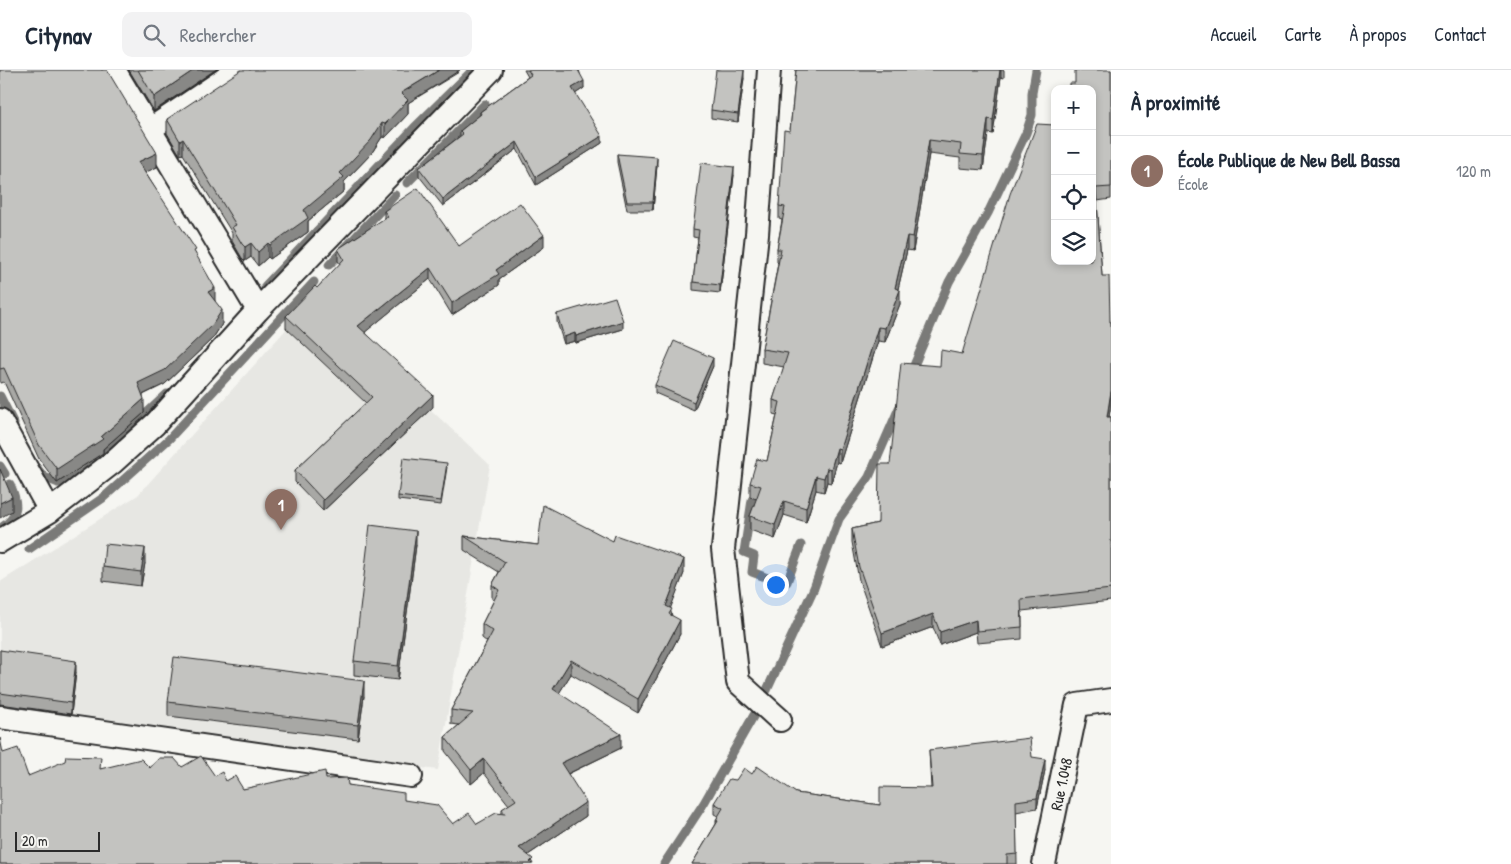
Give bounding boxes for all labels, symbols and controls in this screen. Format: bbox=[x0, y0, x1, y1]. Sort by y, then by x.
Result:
search box bbox=[122, 12, 472, 57]
text: Citynav bbox=[25, 19, 92, 51]
icon: search bbox=[140, 21, 168, 49]
text: Rechercher bbox=[180, 22, 256, 48]
text: Accueil bbox=[1210, 22, 1256, 47]
text: Carte bbox=[1284, 22, 1322, 47]
text: À propos bbox=[1350, 22, 1406, 47]
text: Contact bbox=[1434, 22, 1486, 47]
map controls bbox=[1051, 85, 1096, 265]
button: + bbox=[1051, 85, 1096, 130]
text: À proximité bbox=[1131, 88, 1220, 117]
button: − bbox=[1051, 130, 1096, 175]
text: École Publique de New Bell Bassa bbox=[1178, 147, 1400, 173]
text: 1 bbox=[1144, 160, 1150, 182]
text: 120 m bbox=[1456, 160, 1491, 182]
text: École bbox=[1178, 173, 1208, 195]
button: locate bbox=[1051, 175, 1096, 220]
button: layers bbox=[1051, 220, 1096, 265]
pin: 1 bbox=[265, 489, 297, 530]
your location bbox=[763, 572, 789, 598]
street label: Rue 1.048 bbox=[1045, 756, 1077, 812]
scale bar bbox=[15, 829, 100, 852]
text: 20 m bbox=[22, 831, 48, 850]

